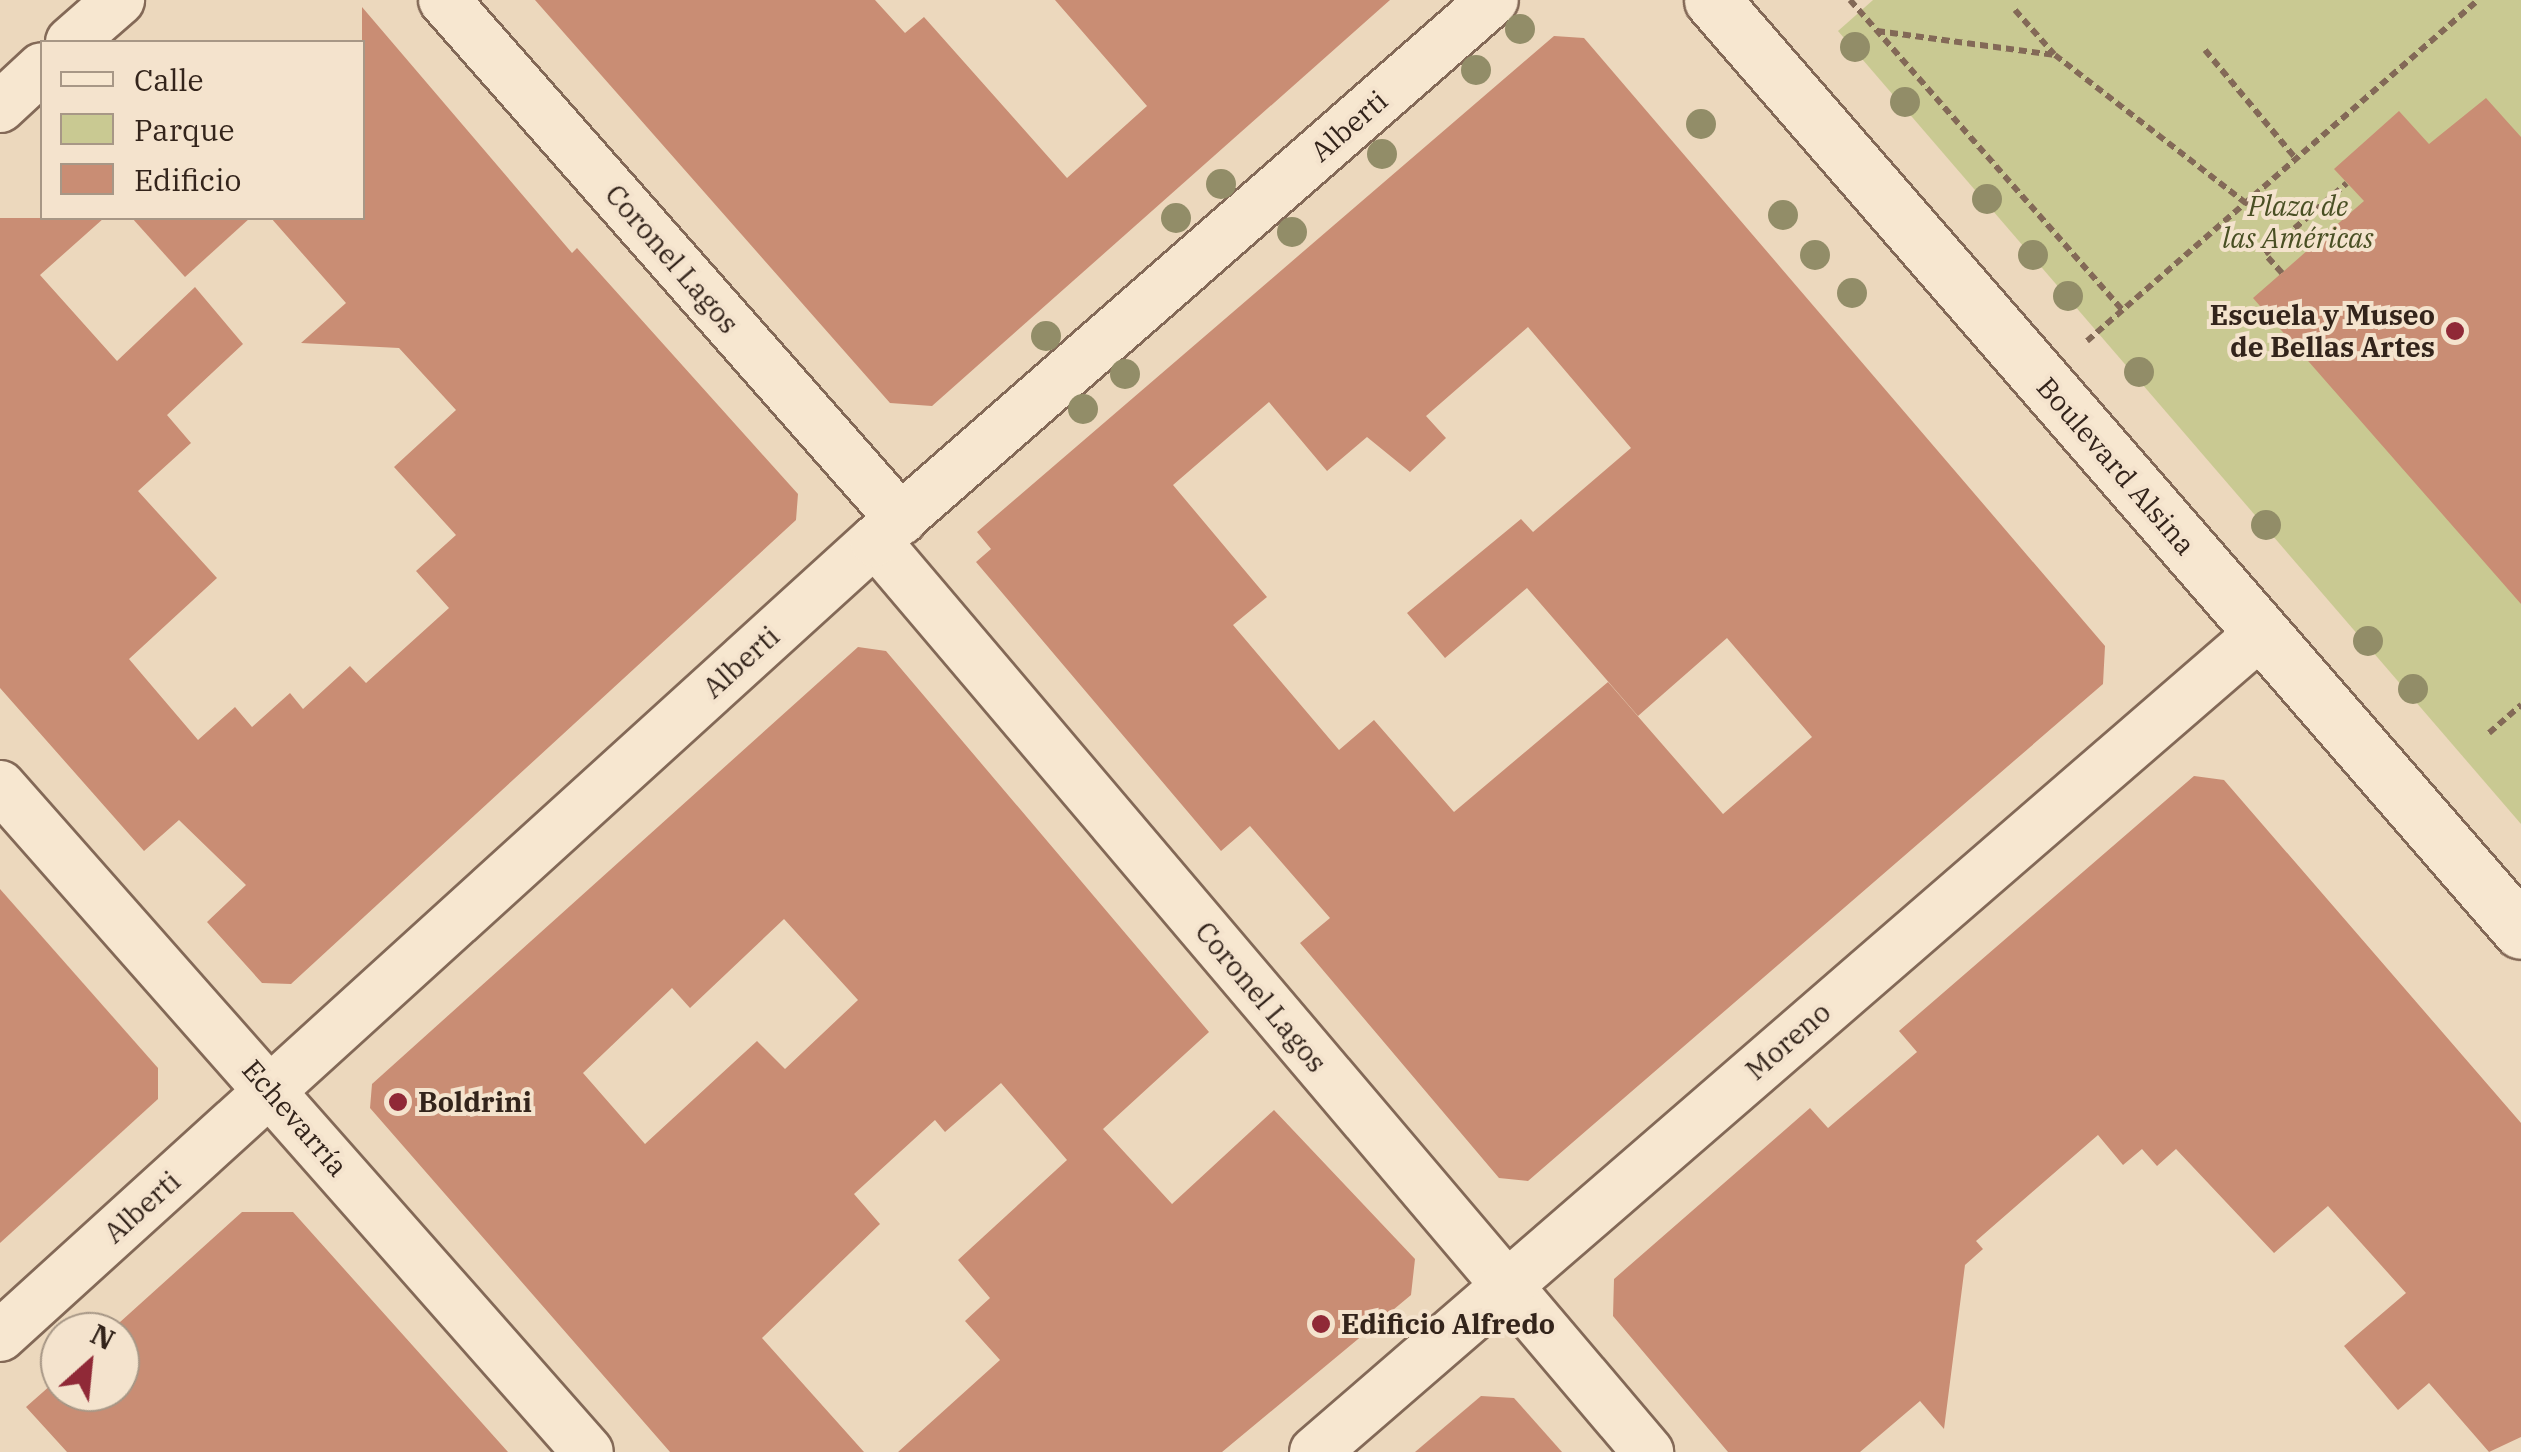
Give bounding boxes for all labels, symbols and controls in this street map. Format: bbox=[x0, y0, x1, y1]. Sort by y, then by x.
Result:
legend bbox=[40, 40, 365, 220]
text: Calle bbox=[134, 60, 204, 99]
street label: Alberti bbox=[1304, 84, 1394, 168]
text: Parque bbox=[134, 110, 235, 149]
text: Edificio bbox=[134, 160, 241, 199]
street label: Coronel Lagos bbox=[598, 178, 746, 340]
park label: Plaza de las Américas bbox=[2222, 189, 2374, 255]
place label: Escuela y Museo de Bellas Artes bbox=[2210, 298, 2435, 364]
marker: Escuela y Museo de Bellas Artes bbox=[2444, 320, 2466, 342]
street label: Boulevard Alsina bbox=[2030, 370, 2202, 562]
street label: Alberti bbox=[696, 619, 786, 705]
street label: Coronel Lagos bbox=[1188, 915, 1334, 1079]
street label: Moreno bbox=[1739, 995, 1837, 1087]
street label: Echevarría bbox=[235, 1053, 355, 1183]
place label: Boldrini bbox=[418, 1085, 532, 1119]
marker: Boldrini bbox=[387, 1091, 409, 1113]
street label: Alberti bbox=[97, 1164, 187, 1250]
place label: Edificio Alfredo bbox=[1341, 1307, 1555, 1341]
north arrow bbox=[40, 1312, 140, 1412]
marker: Edificio Alfredo bbox=[1310, 1313, 1332, 1335]
text: N bbox=[85, 1315, 121, 1358]

